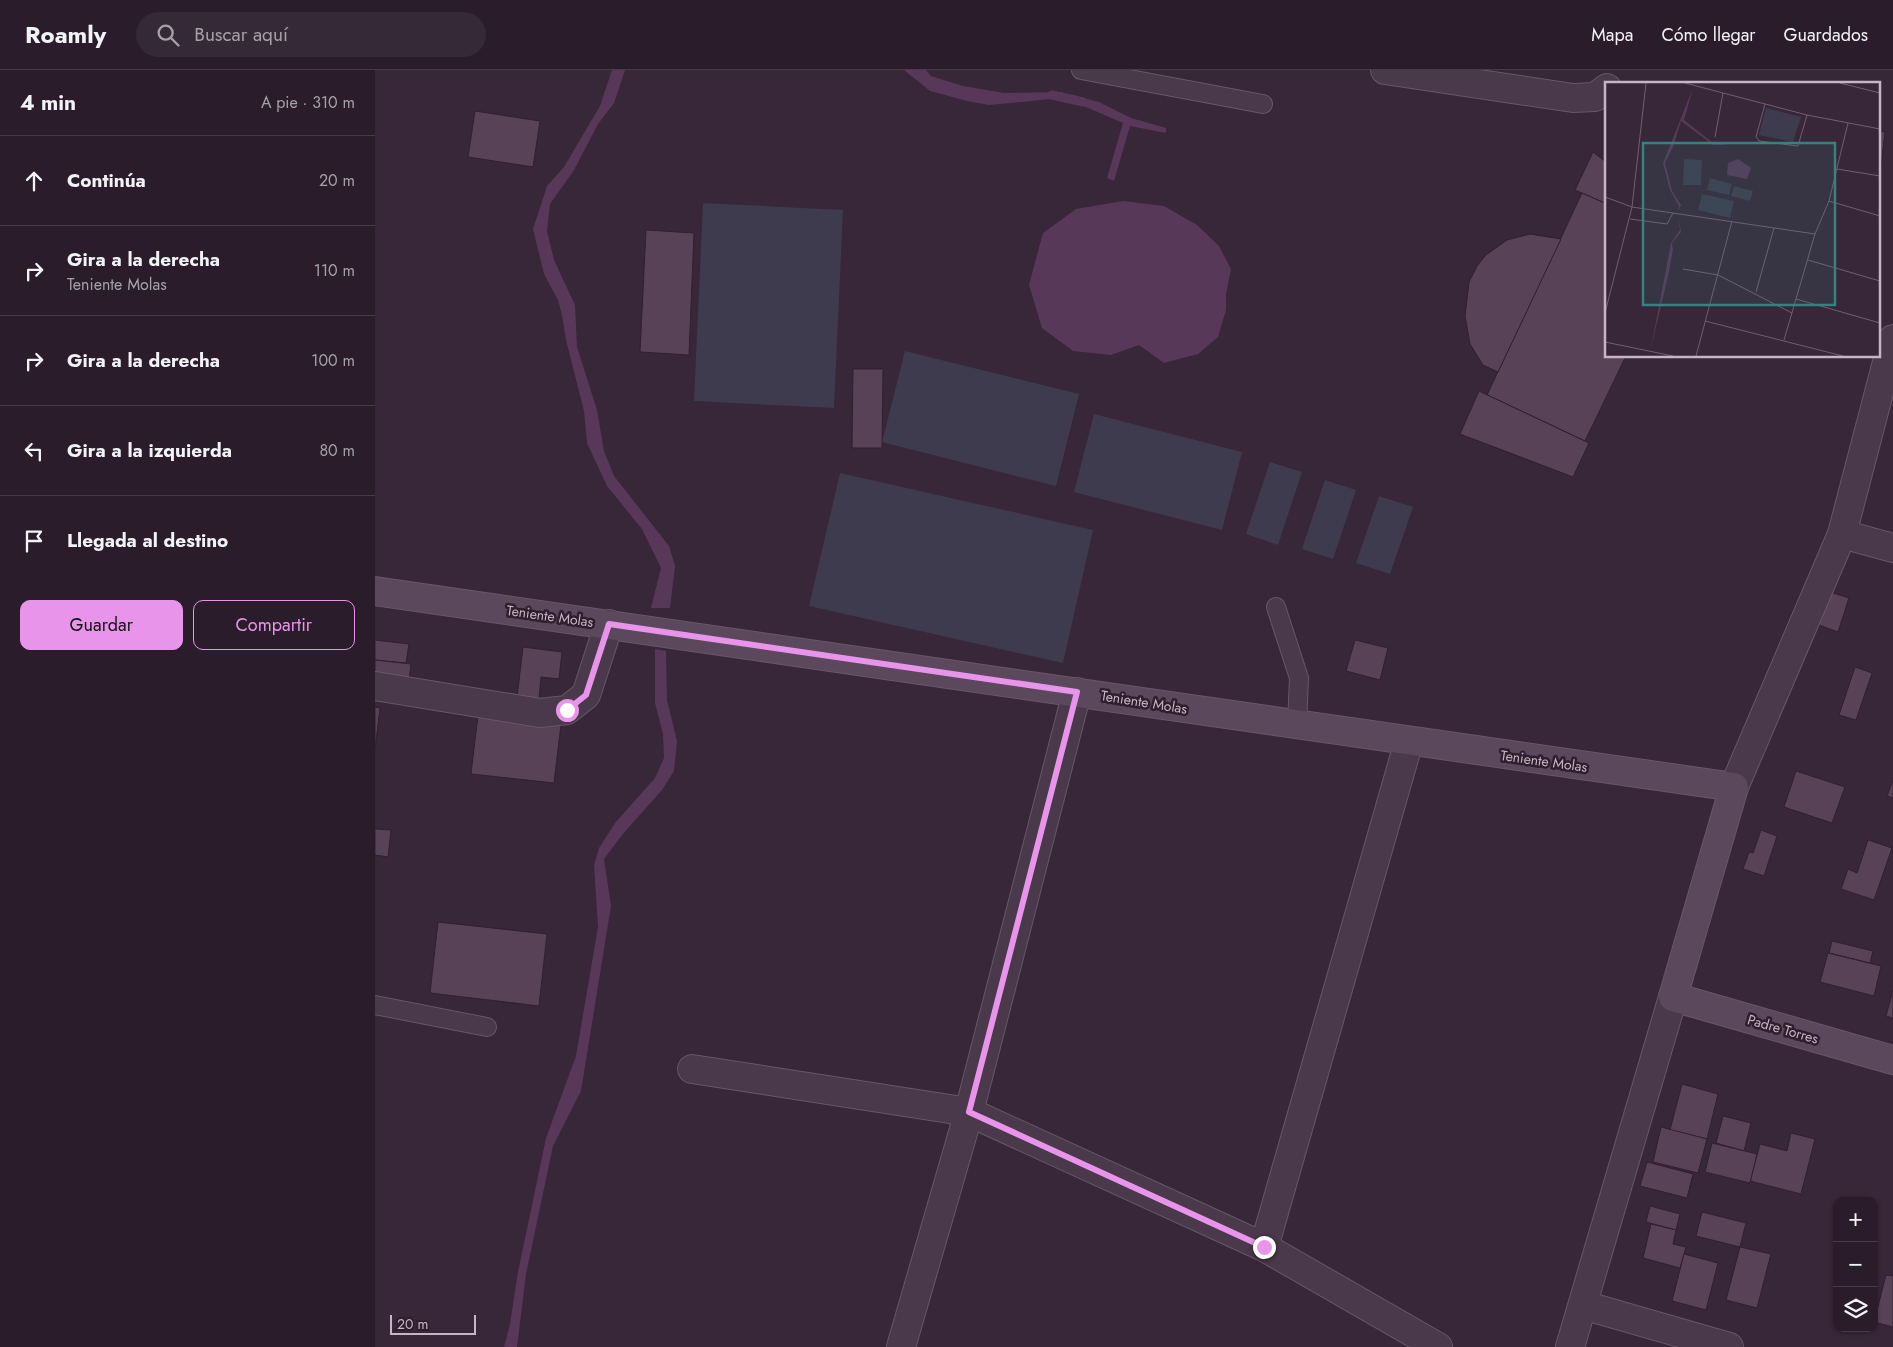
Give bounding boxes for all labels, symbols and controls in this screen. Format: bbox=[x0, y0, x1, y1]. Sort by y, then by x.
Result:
search box bbox=[136, 12, 486, 57]
text: Roamly bbox=[25, 17, 106, 52]
icon: search bbox=[154, 21, 182, 49]
text: Buscar aquí bbox=[194, 21, 288, 48]
text: Mapa bbox=[1591, 22, 1633, 48]
text: Cómo llegar bbox=[1661, 22, 1756, 48]
text: Guardados bbox=[1784, 22, 1868, 48]
inset map bbox=[1605, 82, 1881, 358]
text: 4 min bbox=[20, 88, 76, 118]
text: A pie · 310 m bbox=[261, 91, 355, 114]
icon: ahead bbox=[20, 167, 48, 195]
text: Continúa bbox=[67, 167, 146, 194]
text: 20 m bbox=[319, 169, 355, 192]
text: Gira a la derecha bbox=[67, 246, 220, 273]
icon: right bbox=[20, 257, 48, 285]
text: 110 m bbox=[314, 259, 355, 282]
text: Teniente Molas bbox=[67, 273, 167, 296]
icon: right bbox=[20, 347, 48, 375]
text: Gira a la derecha bbox=[67, 347, 220, 374]
text: 100 m bbox=[311, 349, 355, 372]
icon: left bbox=[20, 437, 48, 465]
text: Gira a la izquierda bbox=[67, 437, 232, 464]
text: 80 m bbox=[319, 439, 355, 462]
icon: arrive bbox=[20, 527, 48, 555]
text: Llegada al destino bbox=[67, 527, 228, 554]
button: Guardar bbox=[20, 600, 183, 650]
button: Compartir bbox=[193, 600, 355, 650]
street label: Teniente Molas bbox=[505, 600, 595, 632]
street label: Teniente Molas bbox=[1099, 685, 1189, 719]
route start bbox=[556, 699, 579, 722]
street label: Teniente Molas bbox=[1499, 745, 1589, 777]
street label: Padre Torres bbox=[1745, 1009, 1821, 1049]
map controls bbox=[1833, 1197, 1878, 1332]
button: + bbox=[1833, 1197, 1878, 1242]
route end bbox=[1253, 1236, 1276, 1259]
button: − bbox=[1833, 1242, 1878, 1287]
button: layers bbox=[1833, 1287, 1878, 1332]
scale bar bbox=[390, 1312, 476, 1335]
text: 20 m bbox=[397, 1314, 429, 1334]

